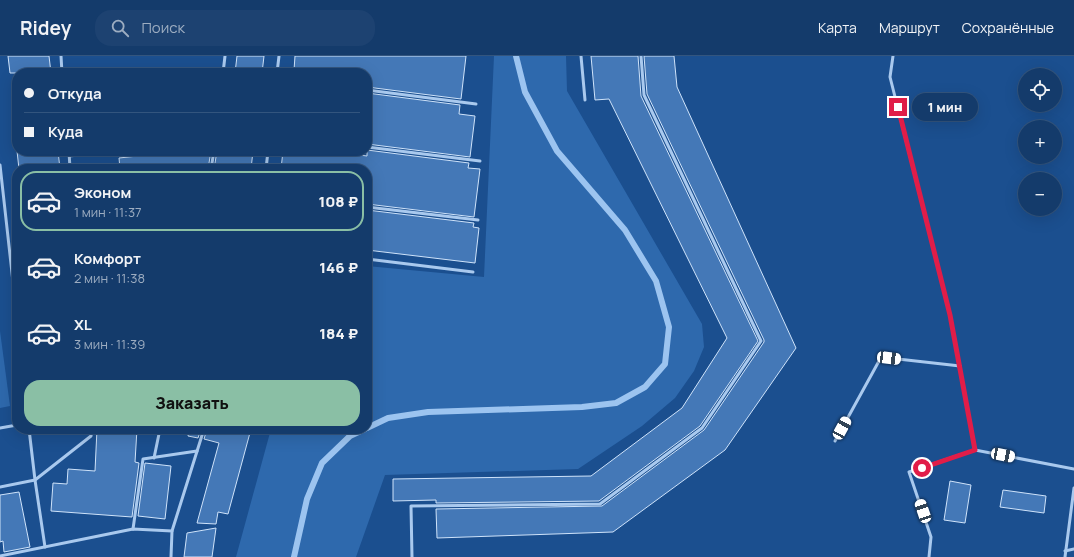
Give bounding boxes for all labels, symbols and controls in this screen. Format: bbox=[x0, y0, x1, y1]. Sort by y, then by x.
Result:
search box bbox=[95, 10, 375, 46]
text: Ridey bbox=[20, 15, 71, 41]
icon: search bbox=[109, 17, 131, 39]
text: Поиск bbox=[141, 17, 185, 38]
text: Карта bbox=[818, 18, 857, 37]
text: Маршрут bbox=[879, 18, 940, 37]
text: Сохранённые bbox=[962, 18, 1054, 37]
map controls bbox=[1018, 68, 1062, 216]
button: locate bbox=[1018, 68, 1062, 112]
text: Откуда bbox=[48, 83, 102, 104]
callout: 1 мин bbox=[912, 93, 978, 121]
route end bbox=[889, 98, 907, 116]
text: 1 мин bbox=[928, 98, 962, 116]
button: + bbox=[1018, 120, 1062, 164]
text: Куда bbox=[48, 121, 83, 142]
button: − bbox=[1018, 172, 1062, 216]
text: Эконом bbox=[74, 182, 131, 203]
icon: car bbox=[26, 183, 62, 219]
text: 108 ₽ bbox=[318, 191, 358, 212]
text: 1 мин · 11:37 bbox=[74, 203, 142, 221]
text: Комфорт bbox=[74, 248, 141, 269]
icon: car bbox=[26, 249, 62, 285]
text: 146 ₽ bbox=[319, 257, 358, 278]
text: 2 мин · 11:38 bbox=[74, 269, 145, 287]
text: XL bbox=[74, 314, 92, 335]
icon: car bbox=[26, 315, 62, 351]
text: 184 ₽ bbox=[319, 323, 358, 344]
text: 3 мин · 11:39 bbox=[74, 335, 145, 353]
car bbox=[876, 351, 902, 365]
button: Заказать bbox=[24, 380, 360, 426]
car bbox=[831, 415, 853, 441]
car bbox=[990, 447, 1016, 463]
route start bbox=[913, 459, 931, 477]
car bbox=[913, 498, 933, 524]

